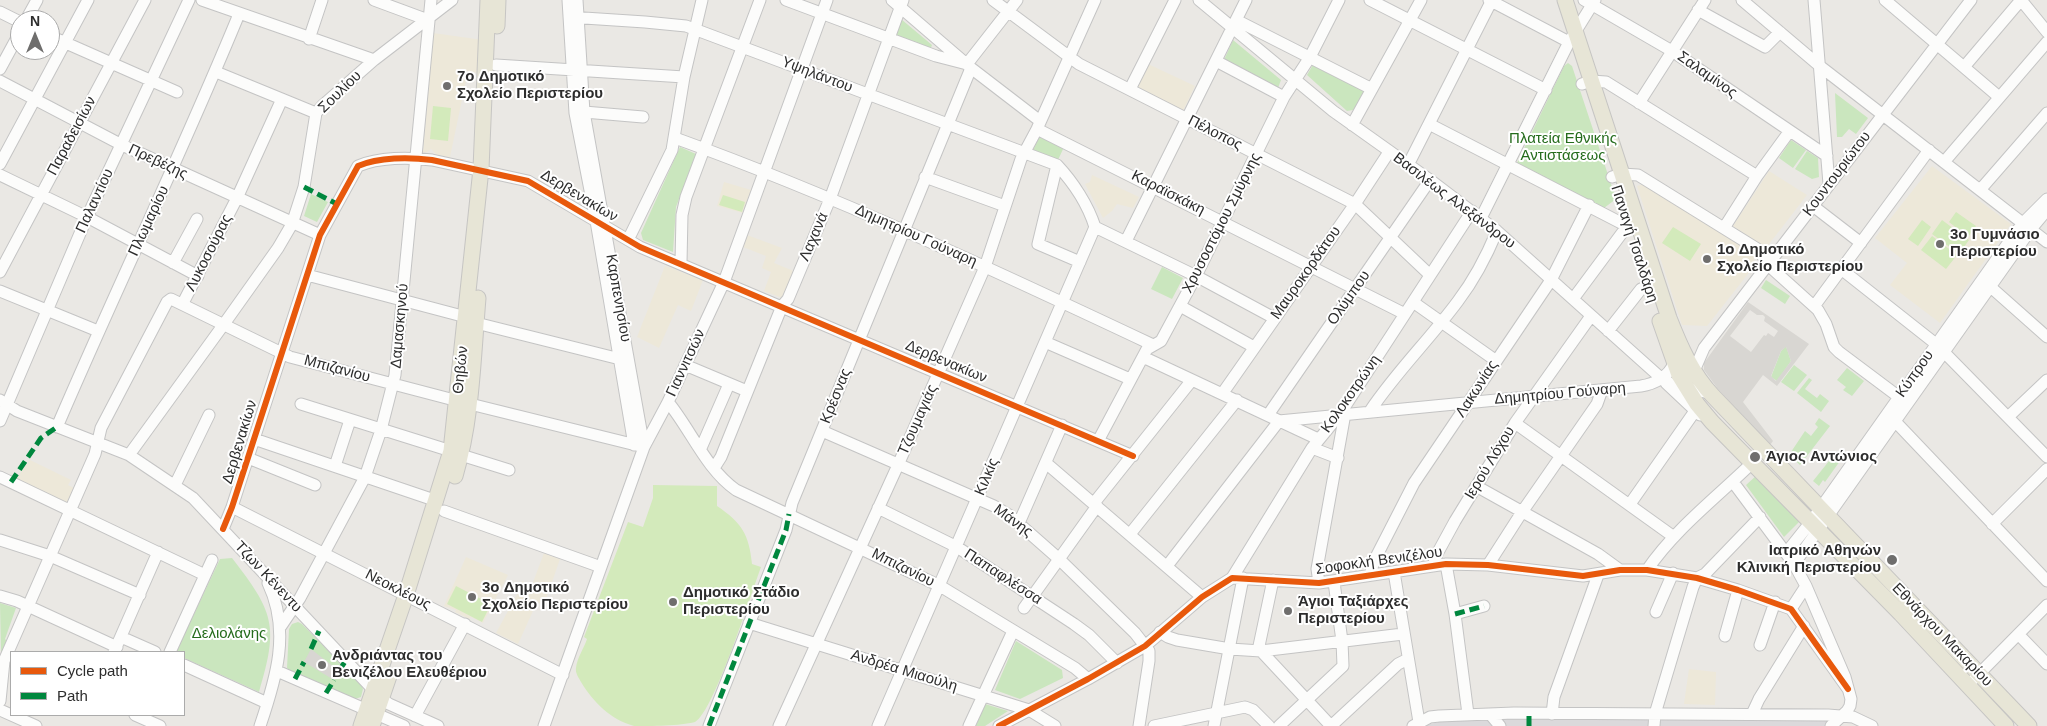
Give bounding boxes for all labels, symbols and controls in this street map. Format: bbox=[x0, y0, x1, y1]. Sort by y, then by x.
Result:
north arrow bbox=[10, 10, 60, 60]
text: N bbox=[30, 13, 40, 29]
street label: Σαλαμίνος bbox=[1674, 48, 1740, 102]
street label: Υψηλάντου bbox=[779, 53, 855, 97]
street label: Σουλίου bbox=[315, 67, 365, 117]
place label: 7ο Δημοτικό Σχολείο Περιστερίου bbox=[457, 68, 603, 103]
marker: 7ο Δημοτικό Σχολείο Περιστερίου bbox=[441, 80, 453, 92]
street label: Παραδεισίων bbox=[44, 93, 100, 179]
street label: Πέλοπος bbox=[1185, 112, 1245, 154]
street label: Κουντουριώτου bbox=[1799, 128, 1875, 220]
park label: Πλατεία Εθνικής Αντιστάσεως bbox=[1509, 130, 1617, 165]
street label: Πρεβέζης bbox=[126, 140, 190, 184]
street label: Βασιλέως Αλεξάνδρου bbox=[1389, 149, 1519, 253]
street label: Χρυσοστόμου Σμύρνης bbox=[1179, 150, 1265, 296]
street label: Παλαντίου bbox=[72, 166, 118, 236]
street label: Δερβενακίων bbox=[537, 166, 621, 226]
street label: Καραϊσκάκη bbox=[1128, 167, 1208, 219]
street label: Πλωμαρίου bbox=[125, 183, 173, 259]
street label: Παναγή Τσαλδάρη bbox=[1607, 183, 1661, 305]
street label: Δημητρίου Γούναρη bbox=[852, 201, 980, 271]
street label: Λαχανά bbox=[796, 210, 832, 264]
street label: Λυκοσούρας bbox=[182, 211, 236, 295]
street label: Μαυροκορδάτου bbox=[1267, 223, 1345, 323]
place label: 3ο Γυμνάσιο Περιστερίου bbox=[1950, 226, 2040, 261]
marker: 3ο Γυμνάσιο Περιστερίου bbox=[1934, 238, 1946, 250]
place label: 1ο Δημοτικό Σχολείο Περιστερίου bbox=[1717, 241, 1863, 276]
street label: Καρπενησίου bbox=[601, 253, 635, 343]
marker: 1ο Δημοτικό Σχολείο Περιστερίου bbox=[1701, 253, 1713, 265]
street label: Ολύμπου bbox=[1324, 267, 1374, 329]
street label: Δαμασκηνού bbox=[387, 283, 413, 369]
street label: Γιαννιτσών bbox=[663, 327, 709, 399]
street label: Δερβενακίων bbox=[903, 337, 989, 387]
street label: Θηβών bbox=[450, 345, 472, 395]
street label: Κύπρου bbox=[1892, 347, 1938, 401]
street label: Μπιζανίου bbox=[302, 352, 372, 386]
street label: Κολοκοτρώνη bbox=[1318, 352, 1384, 436]
street label: Λακωνίας bbox=[1452, 357, 1502, 421]
street label: Κρέσνας bbox=[817, 366, 855, 426]
street label: Δημητρίου Γούναρη bbox=[1494, 379, 1626, 409]
street label: Τζουμαγιάς bbox=[894, 382, 942, 458]
street label: Δερβενακίων bbox=[219, 398, 261, 486]
street label: Ιερού Λόχου bbox=[1461, 423, 1519, 503]
place label: Άγιος Αντώνιος bbox=[1766, 448, 1877, 466]
marker: Άγιος Αντώνιος bbox=[1748, 450, 1762, 464]
street label: Κιλκίς bbox=[971, 456, 1003, 498]
street label: Μάνης bbox=[990, 501, 1036, 541]
street label: Τζων Κένεντυ bbox=[231, 538, 305, 616]
place label: Ιατρικό Αθηνών Κλινική Περιστερίου bbox=[1737, 542, 1881, 577]
street label: Σοφοκλή Βενιζέλου bbox=[1314, 543, 1444, 579]
street label: Μπιζανίου bbox=[869, 545, 937, 591]
street label: Παπαφλέσσα bbox=[961, 545, 1045, 609]
marker: Ιατρικό Αθηνών Κλινική Περιστερίου bbox=[1885, 553, 1899, 567]
street label: Νεοκλέους bbox=[362, 566, 434, 614]
place label: 3ο Δημοτικό Σχολείο Περιστερίου bbox=[482, 579, 628, 614]
street label: Εθνάρχου Μακαρίου bbox=[1888, 580, 1996, 690]
place label: Δημοτικό Στάδιο Περιστερίου bbox=[683, 584, 800, 619]
marker: 3ο Δημοτικό Σχολείο Περιστερίου bbox=[466, 591, 478, 603]
place label: Άγιοι Ταξιάρχες Περιστερίου bbox=[1298, 593, 1408, 628]
marker: Δημοτικό Στάδιο Περιστερίου bbox=[667, 596, 679, 608]
marker: Άγιοι Ταξιάρχες Περιστερίου bbox=[1282, 605, 1294, 617]
park label: Δελιολάνης bbox=[192, 625, 266, 643]
street label: Ανδρέα Μιαούλη bbox=[849, 646, 959, 696]
place label: Ανδριάντας του Βενιζέλου Ελευθέριου bbox=[332, 647, 487, 682]
legend bbox=[10, 651, 185, 716]
marker: Ανδριάντας του Βενιζέλου Ελευθέριου bbox=[316, 659, 328, 671]
text: Cycle path bbox=[57, 662, 128, 679]
text: Path bbox=[57, 687, 88, 704]

